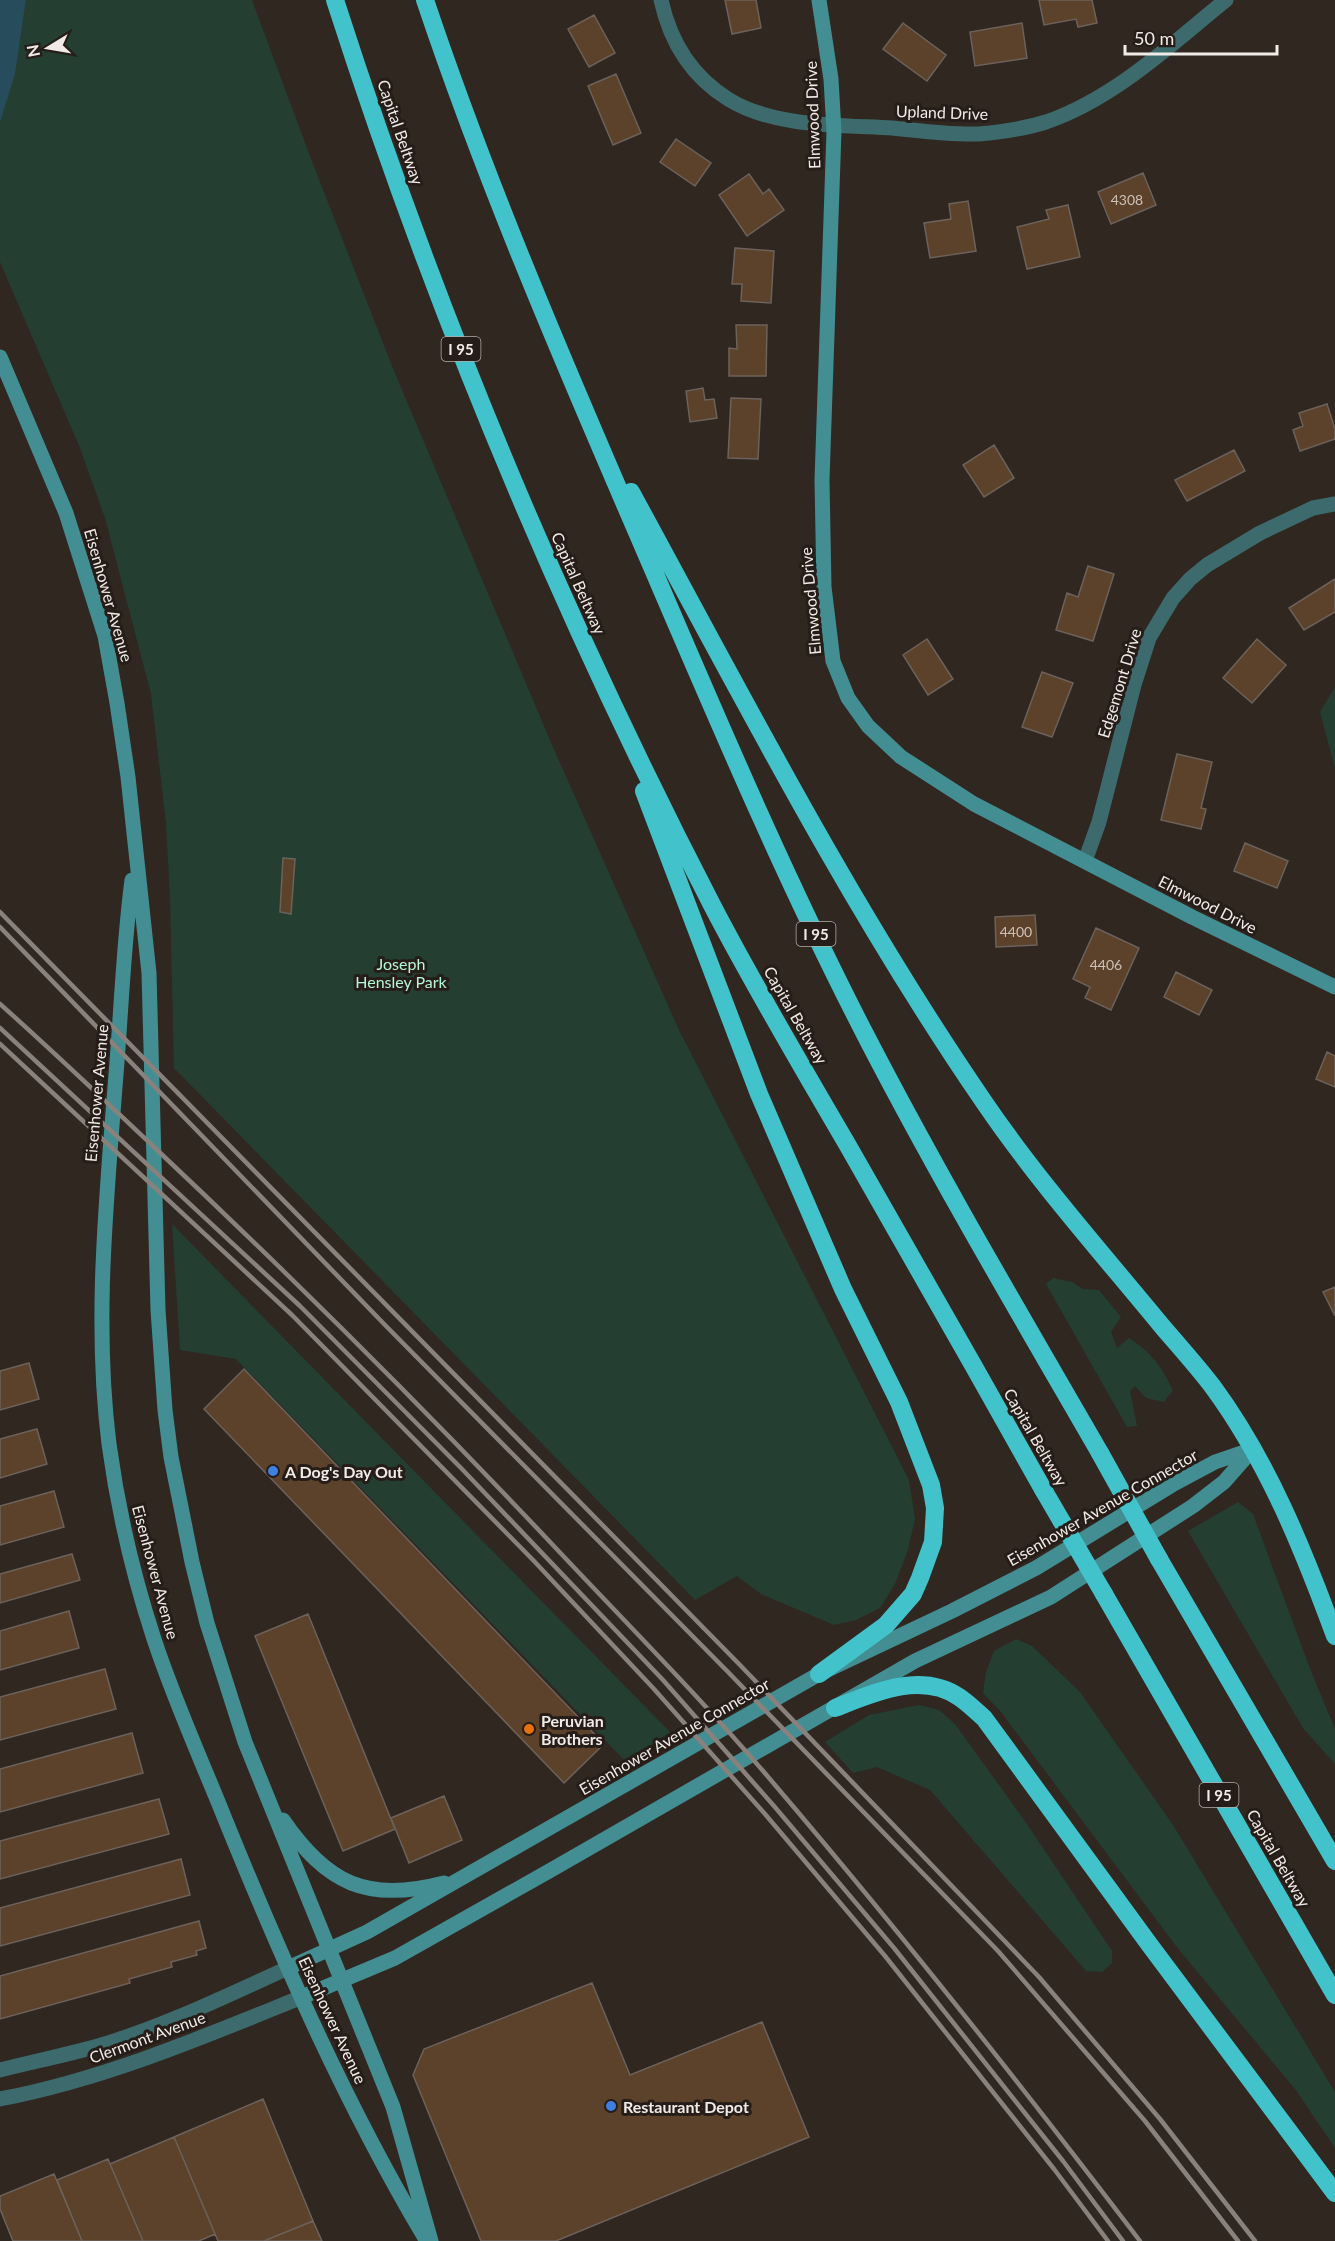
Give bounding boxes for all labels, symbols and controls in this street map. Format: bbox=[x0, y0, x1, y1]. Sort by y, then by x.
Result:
north arrow bbox=[18, 18, 78, 78]
scale bar bbox=[1125, 18, 1276, 56]
text: 50 m bbox=[1134, 27, 1174, 49]
text: N bbox=[22, 43, 43, 59]
street label: Elmwood Drive bbox=[801, 61, 823, 169]
street label: Capital Beltway bbox=[374, 77, 428, 188]
street label: Upland Drive bbox=[896, 101, 988, 123]
house number: 4308 bbox=[1111, 191, 1143, 208]
road number: I 95 bbox=[442, 337, 480, 361]
street label: Eisenhower Avenue bbox=[81, 526, 137, 664]
street label: Capital Beltway bbox=[548, 529, 610, 638]
street label: Elmwood Drive bbox=[796, 546, 824, 656]
street label: Edgemont Drive bbox=[1093, 626, 1145, 740]
street label: Elmwood Drive bbox=[1156, 871, 1260, 937]
road number: I 95 bbox=[796, 922, 836, 946]
house number: 4400 bbox=[1000, 923, 1032, 940]
park label: Joseph Hensley Park bbox=[355, 954, 448, 991]
house number: 4406 bbox=[1090, 956, 1122, 973]
street label: Capital Beltway bbox=[760, 963, 832, 1068]
street label: Eisenhower Avenue bbox=[81, 1023, 111, 1163]
street label: Capital Beltway bbox=[1000, 1385, 1072, 1490]
street label: Eisenhower Avenue Connector bbox=[1004, 1445, 1201, 1569]
place label: A Dog's Day Out bbox=[284, 1462, 403, 1481]
marker: A Dog's Day Out bbox=[266, 1464, 280, 1478]
street label: Eisenhower Avenue bbox=[129, 1503, 183, 1641]
street label: Eisenhower Avenue Connector bbox=[576, 1674, 773, 1798]
place label: Peruvian Brothers bbox=[541, 1711, 604, 1748]
marker: Peruvian Brothers bbox=[522, 1722, 536, 1736]
road number: I 95 bbox=[1200, 1783, 1238, 1807]
street label: Capital Beltway bbox=[1243, 1806, 1315, 1911]
street label: Eisenhower Avenue bbox=[295, 1953, 371, 2087]
street label: Clermont Avenue bbox=[86, 2007, 208, 2067]
place label: Restaurant Depot bbox=[623, 2097, 749, 2116]
marker: Restaurant Depot bbox=[604, 2099, 618, 2113]

